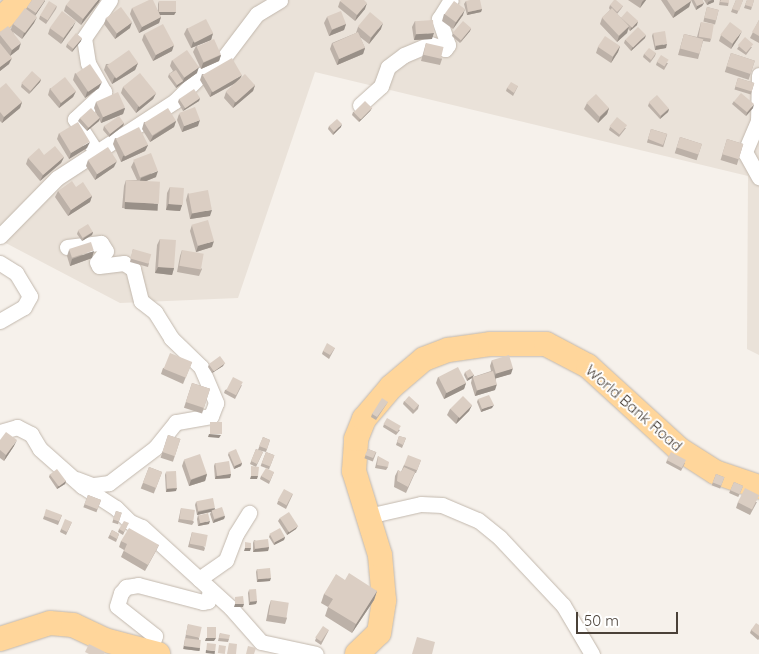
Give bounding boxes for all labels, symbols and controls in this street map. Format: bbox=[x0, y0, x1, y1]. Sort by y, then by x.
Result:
street label: World Bank Road bbox=[582, 361, 686, 455]
scale bar bbox=[579, 602, 682, 634]
text: 50 m bbox=[584, 611, 619, 630]

